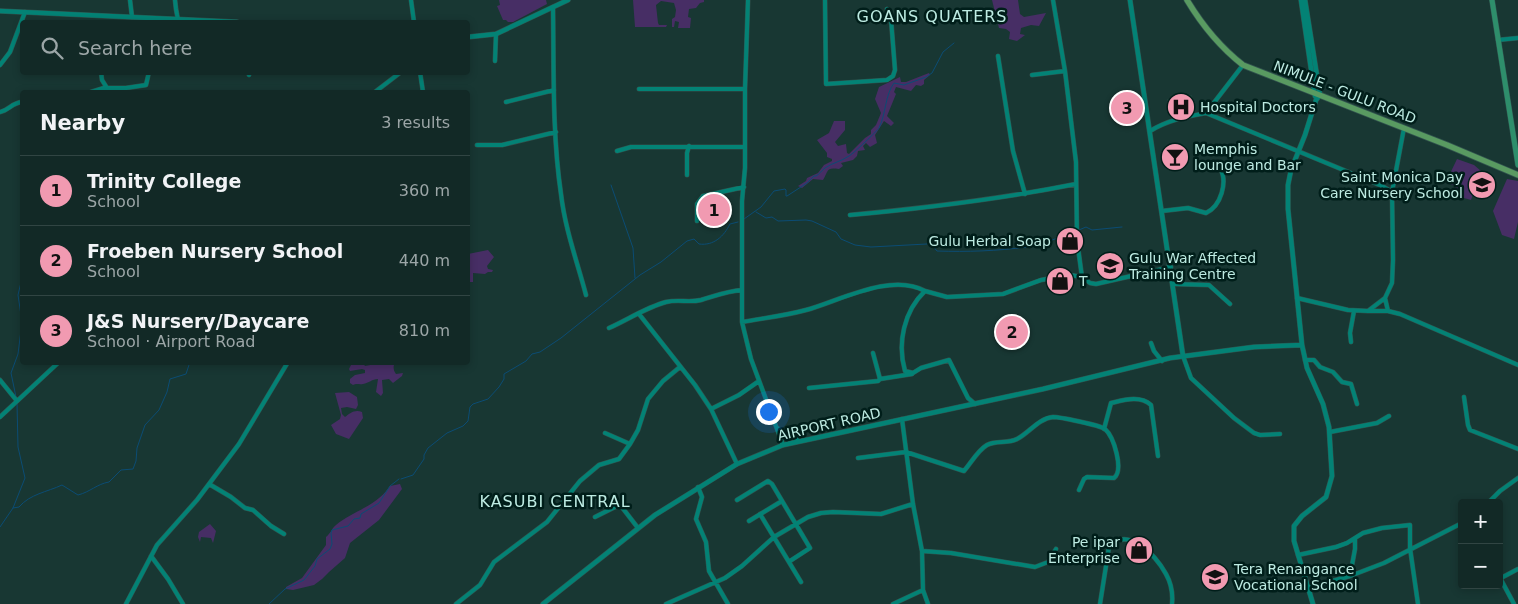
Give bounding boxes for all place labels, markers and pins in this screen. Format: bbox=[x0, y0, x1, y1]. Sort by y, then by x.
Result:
pin: 3 bbox=[1111, 89, 1143, 127]
hospital icon: Hospital Doctors bbox=[1166, 92, 1196, 122]
place label: Hospital Doctors bbox=[1200, 99, 1316, 115]
place label: Memphis lounge and Bar bbox=[1194, 141, 1301, 173]
bar icon: Memphis lounge and Bar bbox=[1160, 142, 1190, 172]
place label: Saint Monica Day Care Nursery School bbox=[1320, 169, 1463, 201]
school or university icon: Saint Monica Day Care Nursery School bbox=[1467, 170, 1497, 200]
pin: 1 bbox=[698, 191, 730, 229]
shop icon: Gulu Herbal Soap bbox=[1055, 226, 1085, 256]
place label: Gulu Herbal Soap bbox=[928, 233, 1051, 249]
place label: Gulu War Affected Training Centre bbox=[1128, 250, 1256, 282]
school or university icon: Gulu War Affected Training Centre bbox=[1095, 251, 1125, 281]
shop icon: T bbox=[1045, 266, 1075, 296]
place label: T bbox=[1078, 273, 1088, 289]
pin: 2 bbox=[996, 313, 1028, 351]
place label: Pe ipar Enterprise bbox=[1048, 534, 1120, 566]
shop icon: Pe ipar Enterprise bbox=[1124, 535, 1154, 565]
place label: Tera Renangance Vocational School bbox=[1233, 561, 1358, 593]
school or university icon: Tera Renangance Vocational School bbox=[1200, 562, 1230, 592]

